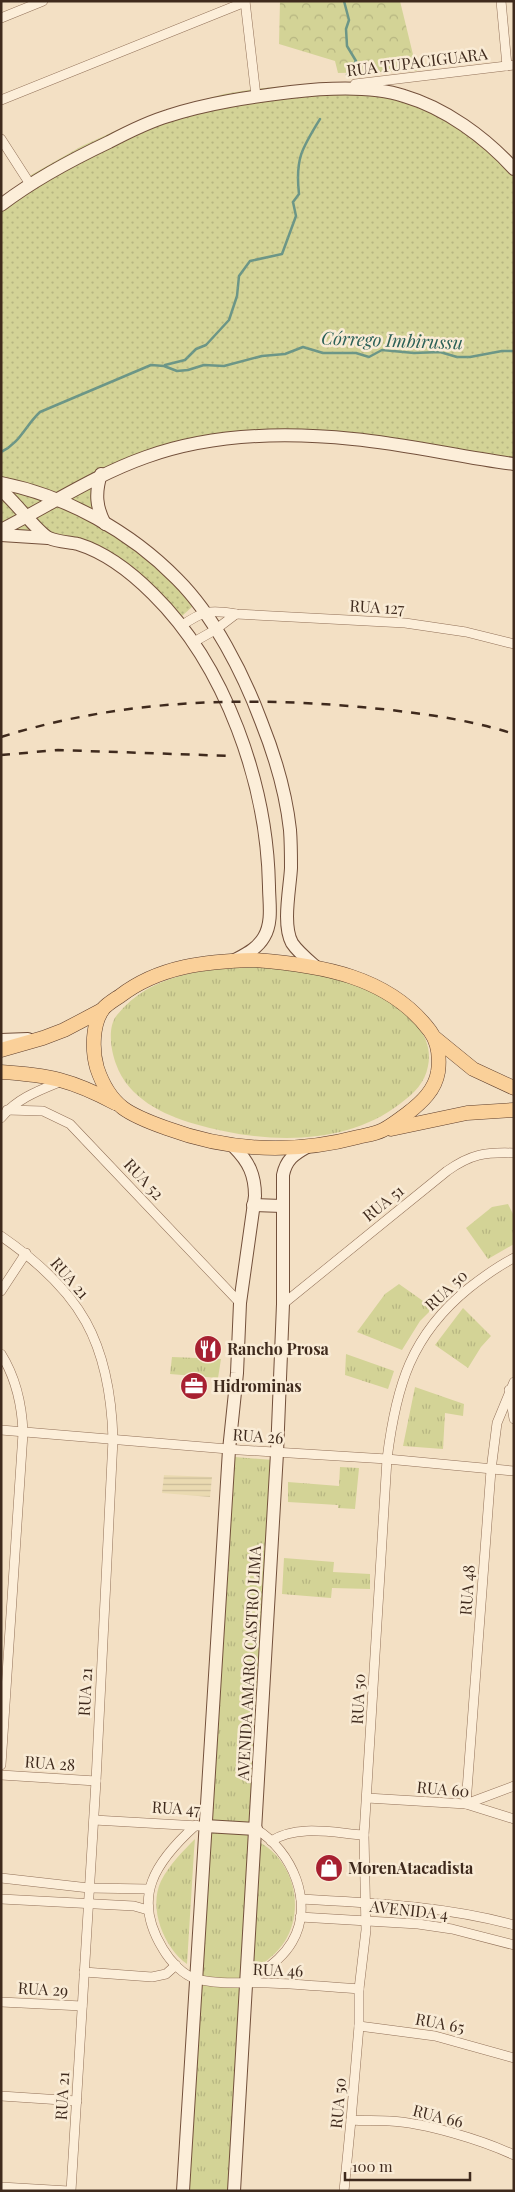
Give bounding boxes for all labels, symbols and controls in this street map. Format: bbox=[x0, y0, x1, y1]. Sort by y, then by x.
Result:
street label: RUA TUPACIGUARA bbox=[345, 42, 490, 81]
water label: Córrego Imbirussu bbox=[321, 326, 463, 354]
street label: RUA 127 bbox=[349, 595, 405, 618]
street label: RUA 52 bbox=[120, 1154, 169, 1204]
street label: RUA 51 bbox=[358, 1180, 408, 1226]
street label: RUA 21 bbox=[47, 1253, 94, 1303]
street label: RUA 50 bbox=[420, 1265, 471, 1315]
restaurant icon: Rancho Prosa bbox=[193, 1334, 223, 1364]
place label: Rancho Prosa bbox=[227, 1338, 330, 1359]
office icon: Hidrominas bbox=[179, 1371, 209, 1401]
place label: Hidrominas bbox=[213, 1375, 302, 1396]
street label: RUA 26 bbox=[232, 1423, 284, 1448]
street label: AVENIDA AMARO CASTRO LIMA bbox=[232, 1544, 265, 1782]
street label: RUA 48 bbox=[454, 1564, 479, 1616]
street label: RUA 21 bbox=[73, 1667, 96, 1717]
street label: RUA 50 bbox=[346, 1673, 369, 1725]
street label: RUA 28 bbox=[24, 1750, 76, 1775]
street label: RUA 60 bbox=[416, 1776, 470, 1801]
street label: RUA 47 bbox=[151, 1796, 201, 1819]
shop icon: MorenAtacadista bbox=[314, 1853, 344, 1883]
place label: MorenAtacadista bbox=[348, 1857, 474, 1878]
street label: AVENIDA 4 bbox=[368, 1895, 449, 1924]
street label: RUA 46 bbox=[252, 1958, 304, 1981]
street label: RUA 29 bbox=[17, 1977, 69, 2000]
street label: RUA 65 bbox=[414, 2007, 466, 2038]
street label: RUA 21 bbox=[50, 2071, 73, 2121]
street label: RUA 50 bbox=[325, 2077, 350, 2129]
street label: RUA 66 bbox=[411, 2099, 466, 2132]
scale bar bbox=[345, 2150, 470, 2182]
text: 100 m bbox=[352, 2156, 393, 2176]

